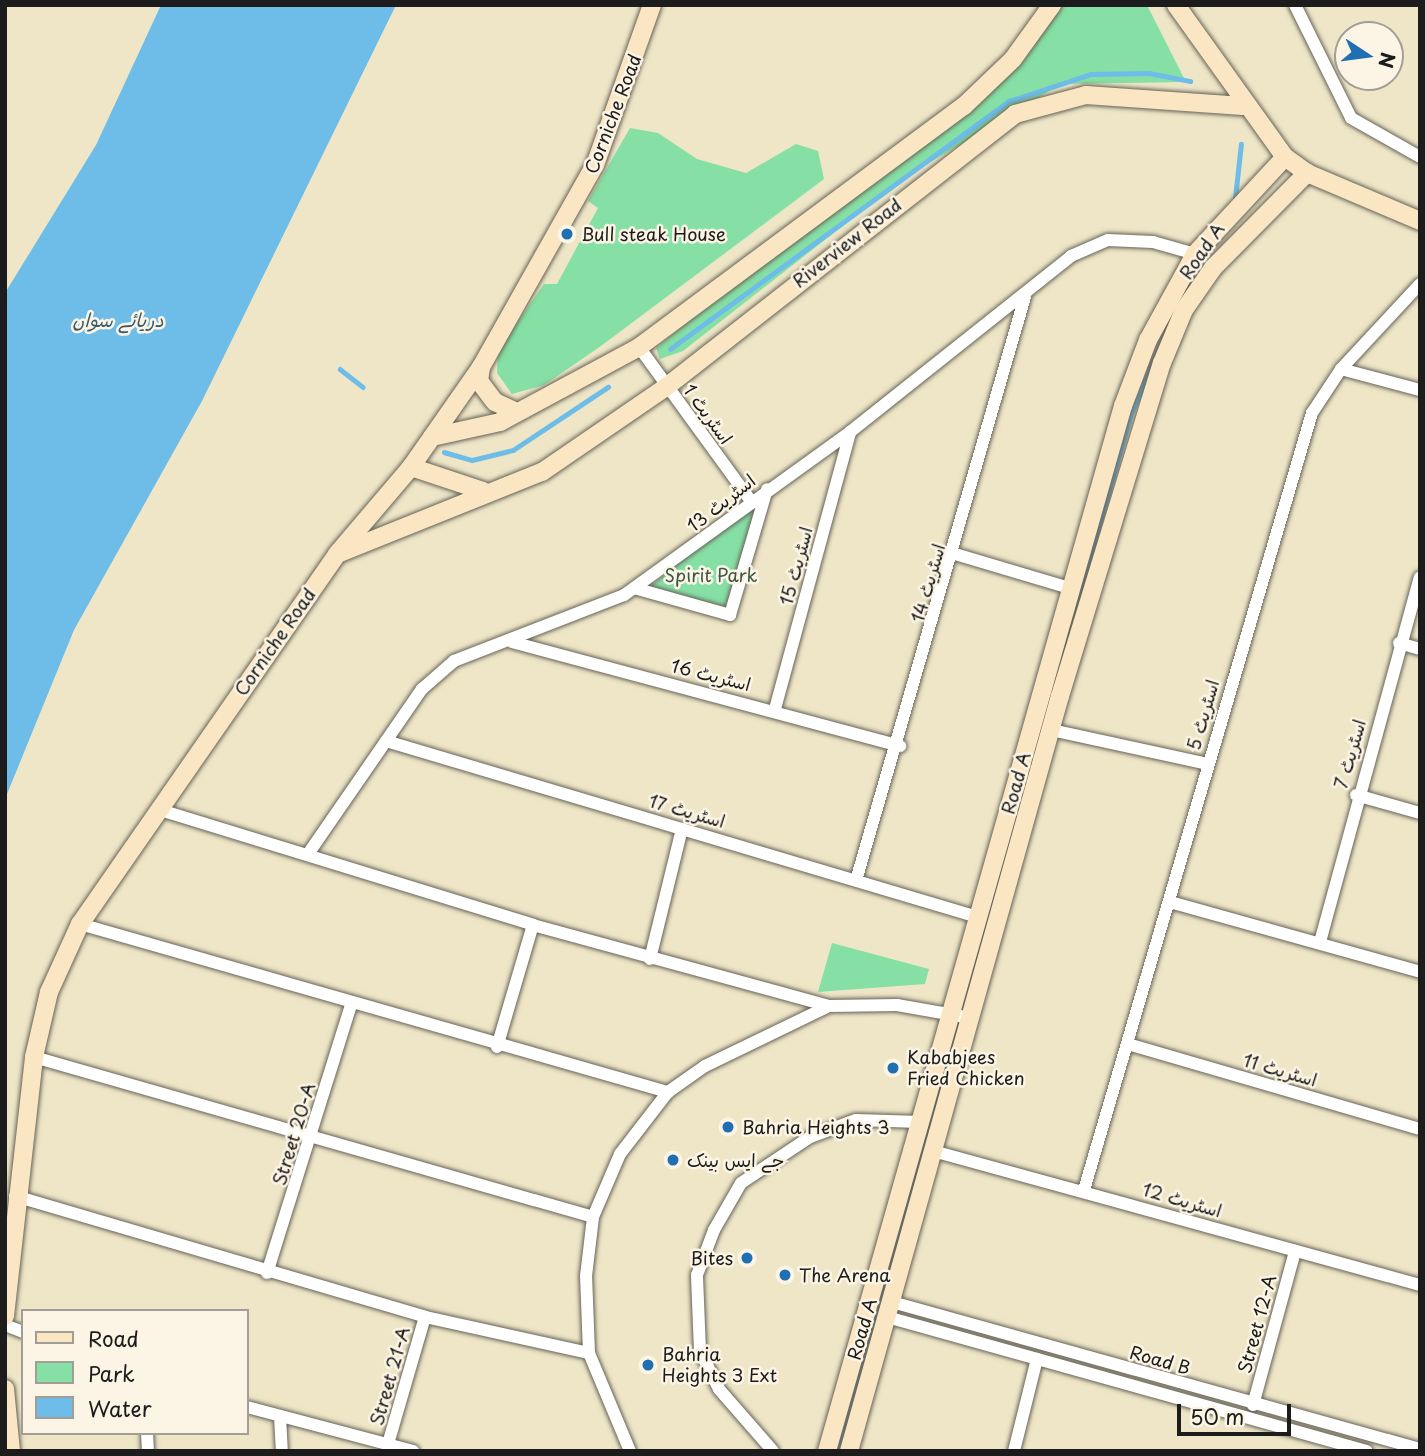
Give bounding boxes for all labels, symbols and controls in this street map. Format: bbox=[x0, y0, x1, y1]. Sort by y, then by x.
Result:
north arrow bbox=[1334, 21, 1404, 91]
text: N bbox=[1372, 50, 1403, 71]
street label: Corniche Road bbox=[580, 51, 646, 177]
street label: Riverview Road bbox=[789, 194, 905, 292]
street label: Road A bbox=[1175, 219, 1229, 283]
place label: Bull steak House bbox=[581, 223, 726, 245]
marker: Bull steak House bbox=[559, 226, 575, 242]
water label: دریائے سواں bbox=[72, 309, 164, 331]
street label: اسٹریٹ 1 bbox=[679, 380, 737, 448]
street label: اسٹریٹ 13 bbox=[683, 470, 759, 536]
street label: اسٹریٹ 15 bbox=[775, 524, 817, 608]
street label: اسٹریٹ 14 bbox=[906, 541, 950, 625]
park label: Spirit Park bbox=[664, 564, 758, 586]
street label: Corniche Road bbox=[230, 584, 320, 700]
street label: اسٹریٹ 16 bbox=[669, 655, 753, 695]
street label: اسٹریٹ 5 bbox=[1183, 677, 1223, 753]
street label: اسٹریٹ 7 bbox=[1330, 717, 1370, 791]
street label: Road A bbox=[997, 750, 1035, 816]
street label: اسٹریٹ 17 bbox=[646, 790, 728, 832]
place label: Kababjees Fried Chicken bbox=[907, 1047, 1025, 1090]
street label: اسٹریٹ 11 bbox=[1241, 1049, 1319, 1091]
marker: Kababjees Fried Chicken bbox=[885, 1060, 901, 1076]
street label: Street 20-A bbox=[268, 1079, 320, 1189]
place label: Bahria Heights 3 bbox=[742, 1116, 888, 1138]
marker: Bahria Heights 3 bbox=[720, 1119, 736, 1135]
place label: جے ایس بینک bbox=[687, 1149, 784, 1171]
marker: جے ایس بینک bbox=[665, 1152, 681, 1168]
street label: اسٹریٹ 12 bbox=[1140, 1178, 1224, 1222]
place label: Bites bbox=[691, 1247, 733, 1269]
marker: Bites bbox=[739, 1250, 755, 1266]
place label: The Arena bbox=[799, 1264, 889, 1286]
marker: The Arena bbox=[777, 1267, 793, 1283]
street label: Street 12-A bbox=[1233, 1272, 1281, 1376]
street label: Road A bbox=[843, 1296, 881, 1362]
legend bbox=[21, 1309, 248, 1435]
text: Road bbox=[88, 1322, 139, 1354]
street label: Street 21-A bbox=[365, 1324, 415, 1428]
street label: Road B bbox=[1128, 1341, 1192, 1379]
place label: Bahria Heights 3 Ext bbox=[662, 1344, 778, 1386]
text: Park bbox=[88, 1357, 135, 1389]
marker: Bahria Heights 3 Ext bbox=[640, 1357, 656, 1373]
scale bar bbox=[1180, 1390, 1294, 1434]
text: Water bbox=[88, 1392, 151, 1424]
text: 50 m bbox=[1190, 1400, 1244, 1432]

